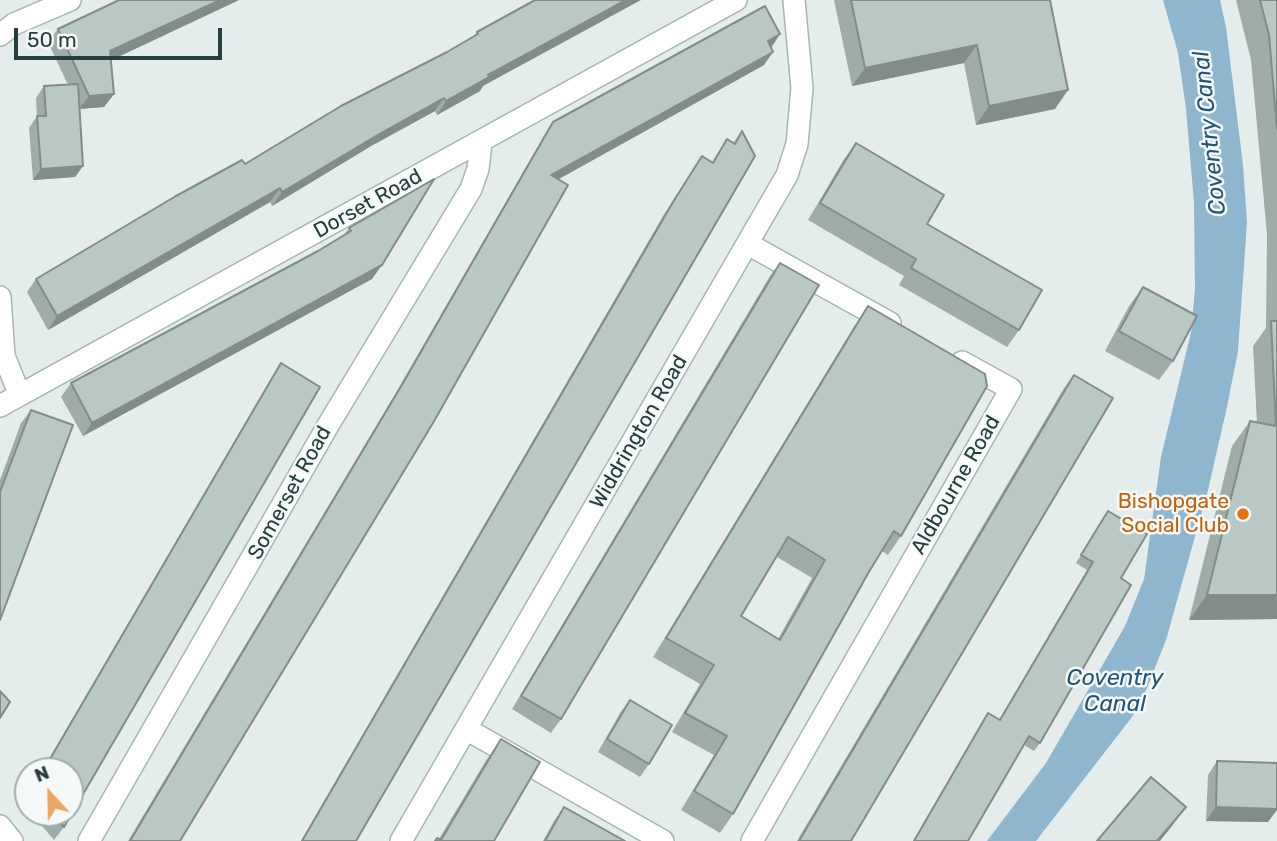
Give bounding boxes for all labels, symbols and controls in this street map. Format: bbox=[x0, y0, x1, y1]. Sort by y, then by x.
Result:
scale bar bbox=[18, 14, 226, 58]
text: 50 m bbox=[27, 27, 77, 52]
water label: Coventry Canal bbox=[1188, 50, 1232, 216]
street label: Dorset Road bbox=[309, 164, 427, 244]
street label: Widdrington Road bbox=[585, 351, 693, 513]
street label: Aldbourne Road bbox=[906, 411, 1006, 559]
street label: Somerset Road bbox=[243, 422, 337, 564]
place label: Bishopgate Social Club bbox=[1118, 489, 1229, 539]
marker: Bishopgate Social Club bbox=[1235, 506, 1251, 522]
water label: Coventry Canal bbox=[1066, 664, 1164, 718]
north arrow bbox=[14, 757, 84, 827]
text: N bbox=[31, 761, 52, 787]

